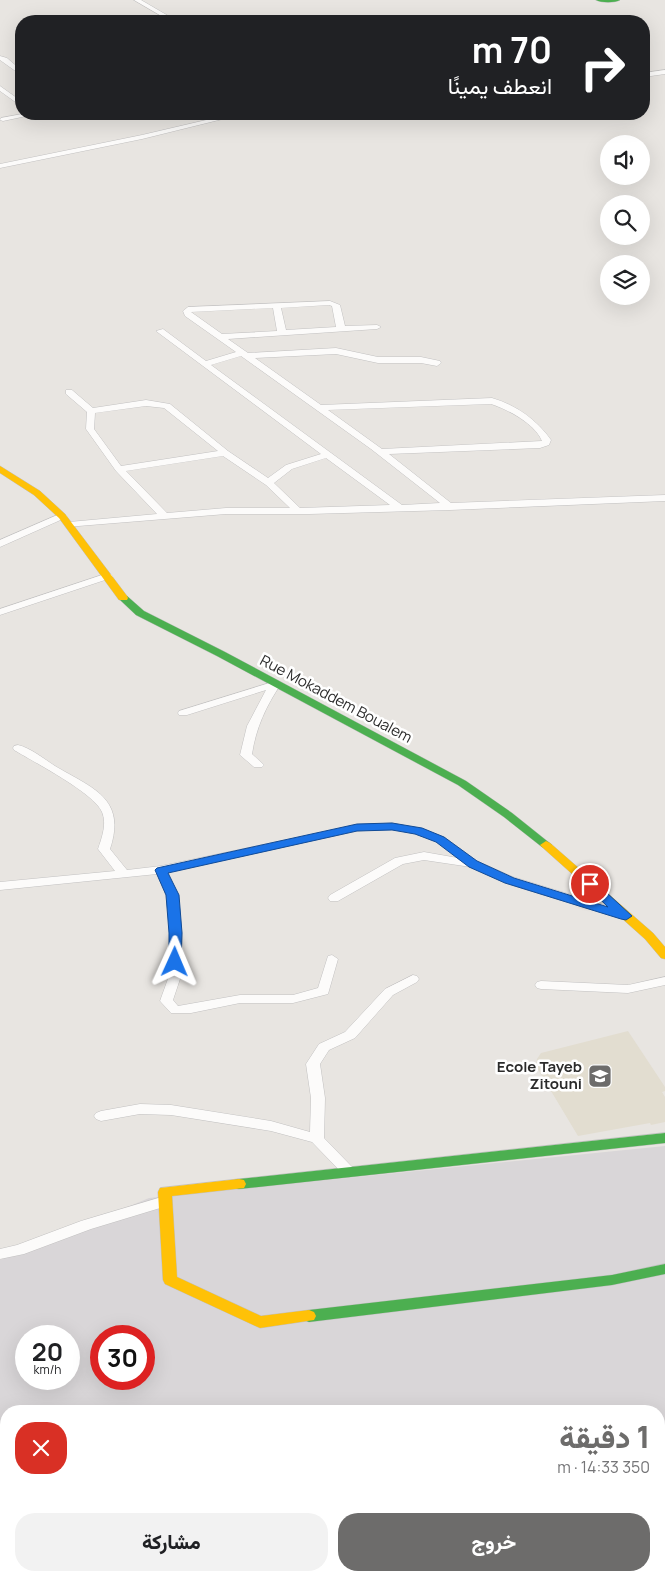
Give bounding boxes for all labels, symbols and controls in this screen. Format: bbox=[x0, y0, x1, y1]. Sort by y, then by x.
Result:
text: 70 m bbox=[472, 26, 552, 74]
icon: right bbox=[570, 35, 635, 100]
text: انعطف يمينًا bbox=[448, 71, 552, 101]
map controls bbox=[600, 135, 650, 305]
button: sound bbox=[600, 135, 650, 185]
button: search bbox=[600, 195, 650, 245]
button: layers bbox=[600, 255, 650, 305]
street label: Rue Mokaddem Boualem bbox=[256, 649, 416, 748]
pin bbox=[569, 863, 611, 905]
icon: arrive bbox=[576, 870, 604, 898]
position arrow bbox=[148, 935, 200, 987]
place label: Ecole Tayeb Zitouni bbox=[497, 1056, 582, 1094]
school or university icon: Ecole Tayeb Zitouni bbox=[587, 1063, 613, 1089]
speed limit sign: 30 bbox=[90, 1325, 155, 1390]
text: 20 bbox=[32, 1334, 63, 1369]
text: km/h bbox=[34, 1361, 61, 1378]
text: 1 دقيقة bbox=[559, 1416, 650, 1457]
button: close bbox=[15, 1422, 67, 1474]
text: 350 m · 14:33 bbox=[557, 1456, 650, 1478]
button: مشاركة bbox=[15, 1513, 328, 1571]
button: خروج bbox=[338, 1513, 650, 1571]

